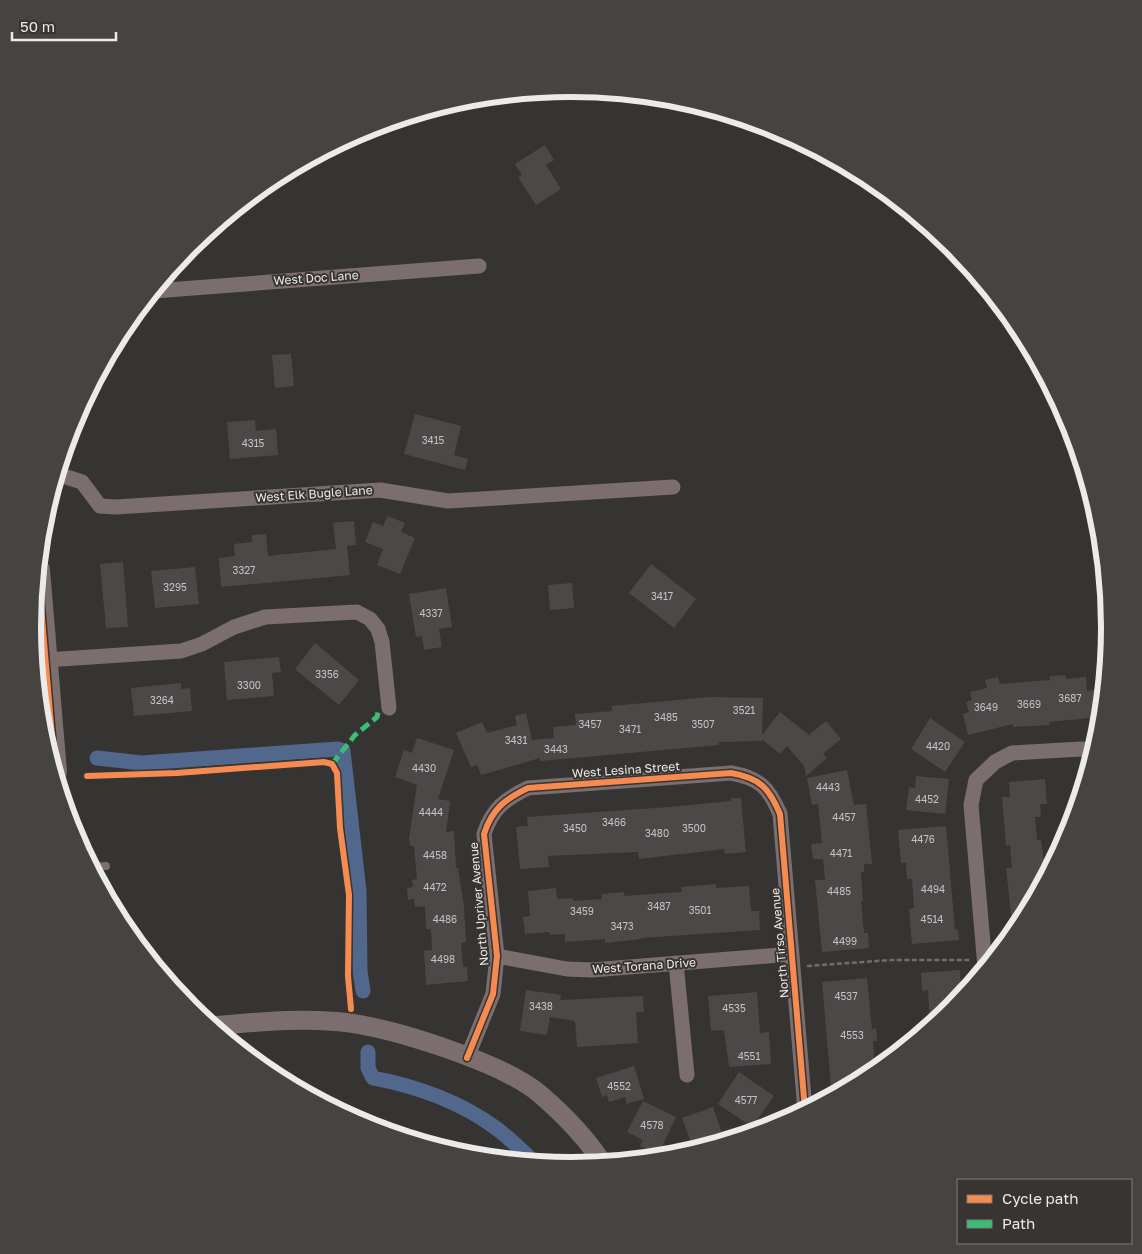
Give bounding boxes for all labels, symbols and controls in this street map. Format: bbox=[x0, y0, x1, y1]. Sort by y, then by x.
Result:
scale bar bbox=[12, 10, 116, 42]
text: 50 m bbox=[20, 17, 55, 35]
street label: West Doc Lane bbox=[273, 267, 359, 288]
house number: 3415 bbox=[422, 434, 444, 446]
house number: 4315 bbox=[242, 437, 264, 449]
street label: West Elk Bugle Lane bbox=[255, 482, 373, 505]
house number: 3327 bbox=[233, 564, 255, 576]
house number: 3295 bbox=[163, 581, 187, 593]
house number: 3417 bbox=[651, 590, 673, 602]
house number: 4337 bbox=[419, 607, 443, 619]
house number: 3356 bbox=[315, 668, 339, 680]
house number: 3300 bbox=[237, 679, 261, 691]
house number: 3687 bbox=[1058, 692, 1082, 704]
house number: 3264 bbox=[150, 694, 174, 706]
house number: 3669 bbox=[1017, 698, 1041, 710]
house number: 3649 bbox=[974, 701, 998, 713]
house number: 3521 bbox=[733, 704, 755, 716]
house number: 3485 bbox=[654, 711, 678, 723]
house number: 3457 bbox=[578, 718, 602, 730]
house number: 3507 bbox=[691, 718, 715, 730]
house number: 3471 bbox=[619, 723, 641, 735]
house number: 3431 bbox=[505, 734, 527, 746]
house number: 4420 bbox=[926, 740, 950, 752]
house number: 3443 bbox=[544, 743, 568, 755]
street label: West Lesina Street bbox=[572, 758, 681, 781]
house number: 4430 bbox=[412, 762, 436, 774]
house number: 4443 bbox=[816, 781, 840, 793]
house number: 4452 bbox=[915, 793, 939, 805]
house number: 4444 bbox=[419, 806, 443, 818]
house number: 4457 bbox=[832, 811, 856, 823]
house number: 3466 bbox=[602, 816, 626, 828]
house number: 3450 bbox=[563, 822, 587, 834]
house number: 3500 bbox=[682, 822, 706, 834]
house number: 3480 bbox=[645, 827, 669, 839]
house number: 4476 bbox=[911, 833, 935, 845]
street label: North Upriver Avenue bbox=[466, 842, 491, 966]
house number: 4471 bbox=[830, 847, 852, 859]
house number: 4458 bbox=[423, 849, 447, 861]
house number: 4472 bbox=[423, 881, 447, 893]
house number: 4494 bbox=[921, 883, 945, 895]
house number: 4485 bbox=[827, 885, 851, 897]
street label: North Tirso Avenue bbox=[767, 887, 792, 999]
house number: 3487 bbox=[647, 900, 671, 912]
house number: 3501 bbox=[689, 904, 711, 916]
house number: 3459 bbox=[570, 905, 594, 917]
house number: 4486 bbox=[433, 913, 457, 925]
house number: 4514 bbox=[921, 913, 943, 925]
house number: 3473 bbox=[610, 920, 634, 932]
house number: 4499 bbox=[833, 935, 857, 947]
house number: 4498 bbox=[431, 953, 455, 965]
street label: West Torana Drive bbox=[592, 954, 696, 977]
house number: 4537 bbox=[834, 990, 858, 1002]
house number: 3438 bbox=[529, 1000, 553, 1012]
house number: 4535 bbox=[722, 1002, 746, 1014]
house number: 4553 bbox=[840, 1029, 864, 1041]
house number: 4551 bbox=[738, 1050, 760, 1062]
house number: 4552 bbox=[607, 1080, 631, 1092]
house number: 4577 bbox=[735, 1094, 757, 1106]
house number: 4578 bbox=[640, 1119, 664, 1131]
legend bbox=[957, 1179, 1132, 1244]
text: Cycle path bbox=[1002, 1189, 1078, 1207]
text: Path bbox=[1002, 1214, 1035, 1232]

